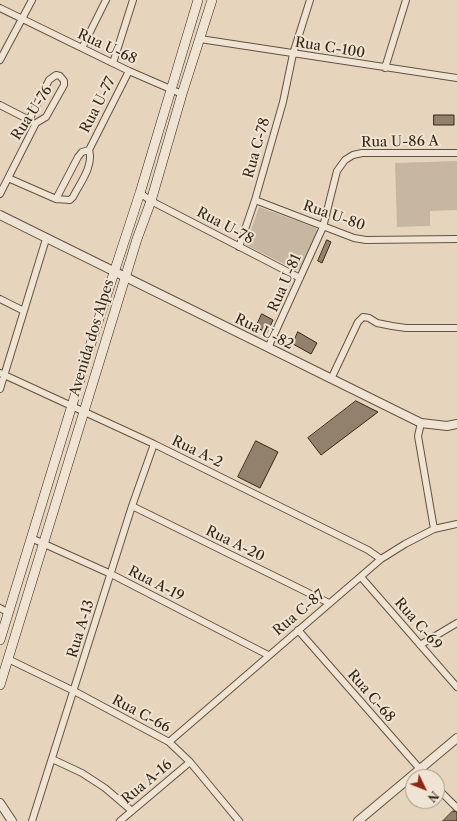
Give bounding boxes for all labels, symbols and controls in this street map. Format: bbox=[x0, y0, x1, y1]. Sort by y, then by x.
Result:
street label: Rua U-68 bbox=[75, 26, 139, 68]
street label: Rua C-100 bbox=[294, 34, 366, 62]
street label: Rua U-77 bbox=[77, 74, 119, 136]
street label: Rua U-76 bbox=[8, 83, 56, 143]
street label: Rua C-78 bbox=[240, 116, 274, 180]
street label: Rua U-86 A bbox=[361, 133, 439, 151]
street label: Rua U-80 bbox=[301, 198, 367, 234]
street label: Rua U-78 bbox=[194, 204, 256, 248]
street label: Rua U-81 bbox=[265, 252, 305, 314]
street label: Avenida dos Alpes bbox=[66, 278, 118, 398]
street label: Rua U-82 bbox=[232, 311, 296, 353]
street label: Rua A-2 bbox=[169, 432, 225, 472]
street label: Rua A-20 bbox=[203, 523, 267, 565]
street label: Rua A-19 bbox=[125, 563, 187, 605]
street label: Rua C-87 bbox=[270, 587, 328, 639]
street label: Rua C-69 bbox=[391, 595, 445, 653]
street label: Rua A-13 bbox=[64, 598, 98, 660]
street label: Rua C-68 bbox=[344, 666, 398, 726]
street label: Rua C-66 bbox=[109, 692, 173, 736]
street label: Rua A-16 bbox=[118, 756, 176, 808]
north arrow bbox=[405, 769, 445, 809]
text: N bbox=[425, 788, 441, 805]

